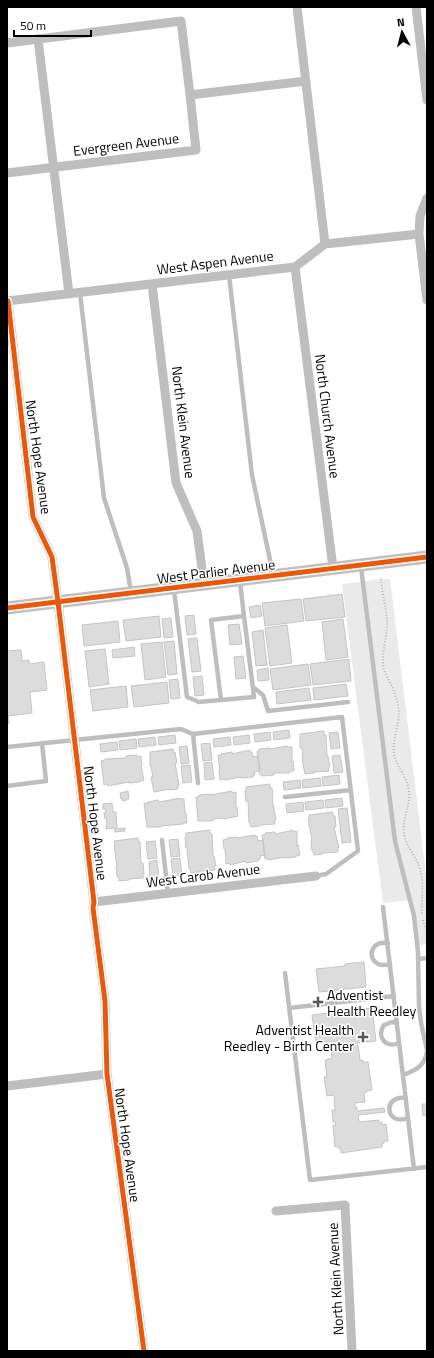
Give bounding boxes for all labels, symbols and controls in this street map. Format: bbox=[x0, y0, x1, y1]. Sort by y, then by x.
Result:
scale bar bbox=[14, 12, 91, 38]
north arrow bbox=[382, 12, 422, 52]
text: N bbox=[396, 14, 406, 30]
text: 50 m bbox=[20, 16, 46, 35]
street label: Evergreen Avenue bbox=[72, 127, 180, 161]
street label: West Aspen Avenue bbox=[155, 244, 275, 280]
street label: North Church Avenue bbox=[310, 353, 346, 479]
street label: North Klein Avenue bbox=[167, 365, 201, 479]
street label: North Hope Avenue bbox=[21, 398, 57, 516]
street label: West Parlier Avenue bbox=[156, 553, 276, 589]
street label: North Hope Avenue bbox=[79, 765, 113, 881]
street label: West Carob Avenue bbox=[145, 858, 261, 892]
place label: Adventist Health Reedley bbox=[327, 984, 416, 1021]
marker: Adventist Health Reedley bbox=[312, 996, 324, 1008]
place label: Adventist Health Reedley - Birth Center bbox=[224, 1019, 354, 1056]
marker: Adventist Health Reedley - Birth Center bbox=[357, 1031, 369, 1043]
street label: North Hope Avenue bbox=[110, 1086, 146, 1204]
street label: North Klein Avenue bbox=[322, 1222, 348, 1336]

